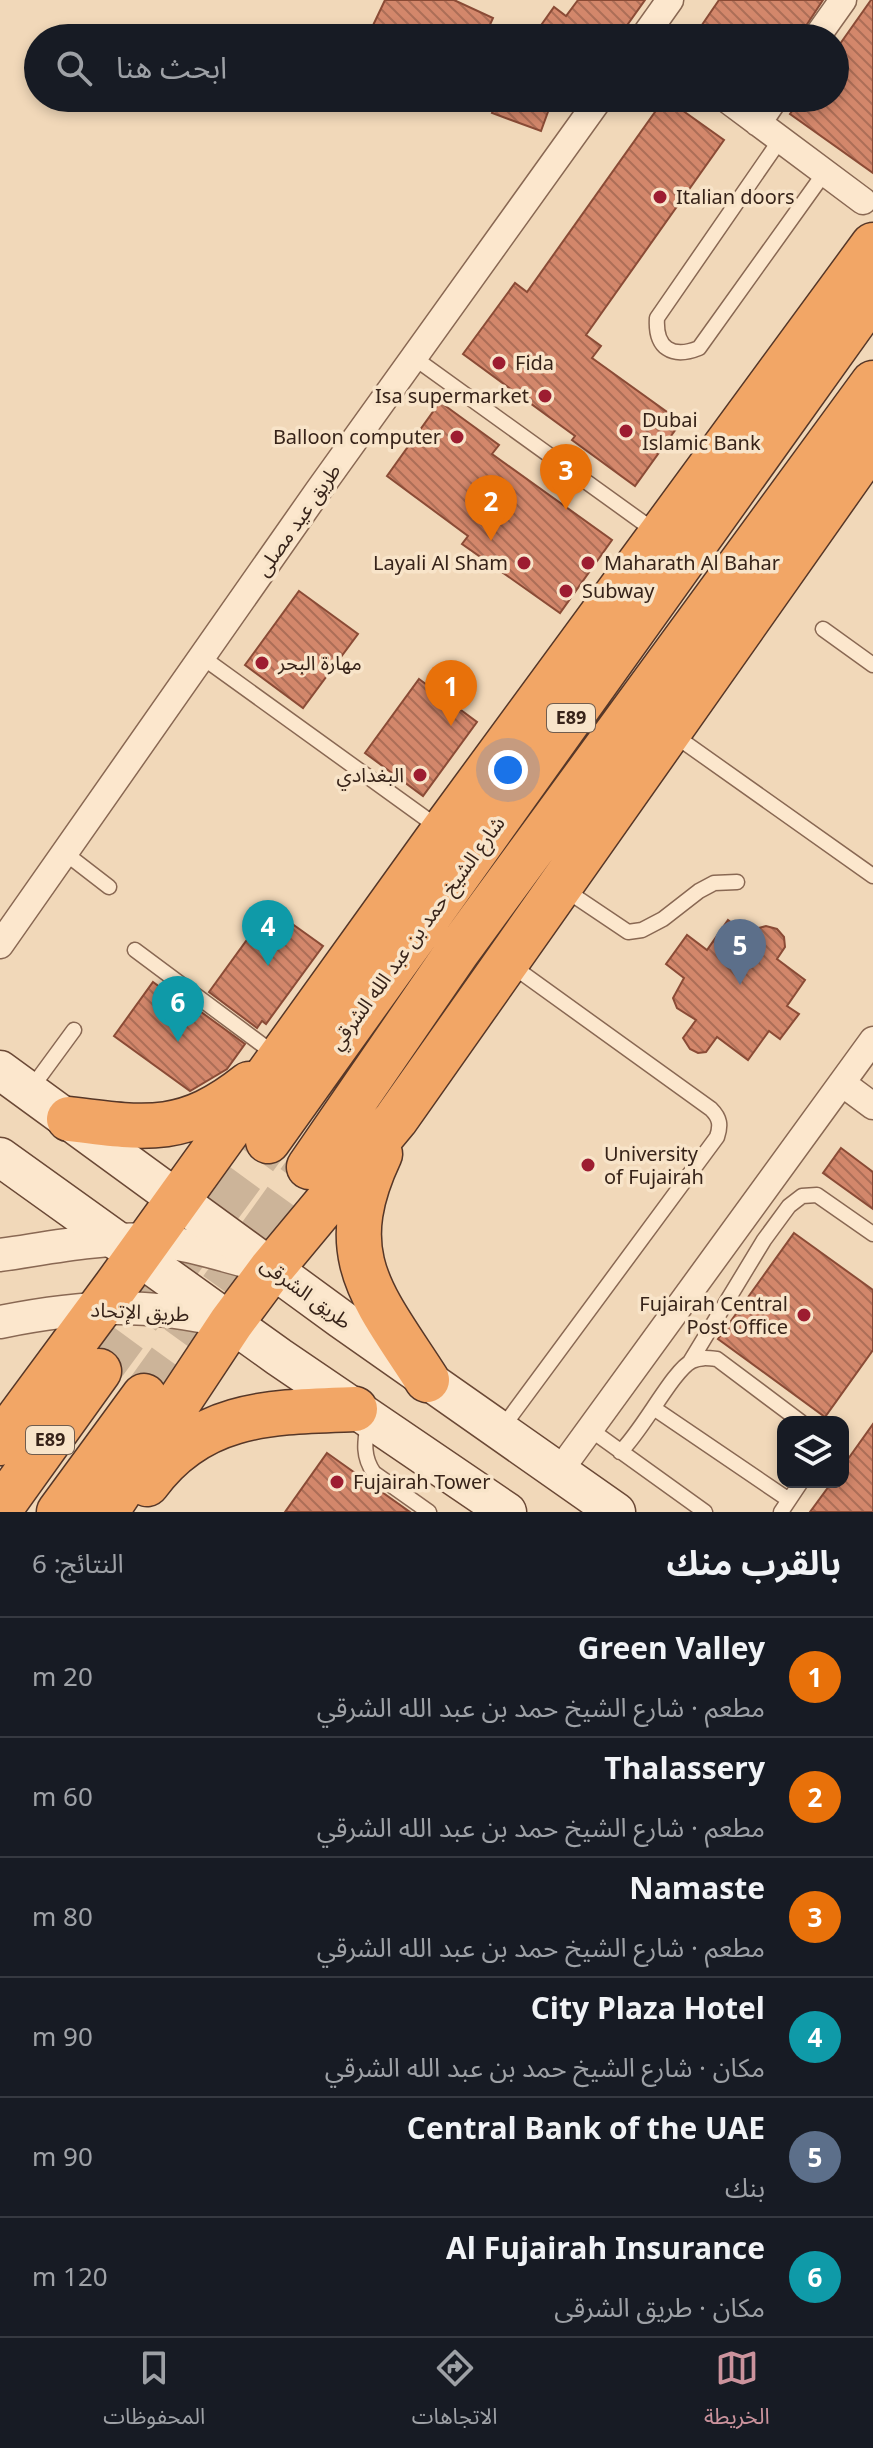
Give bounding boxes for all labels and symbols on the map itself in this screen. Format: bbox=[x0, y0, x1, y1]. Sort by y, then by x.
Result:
place label: Italian doors bbox=[676, 177, 795, 219]
marker: Italian doors bbox=[651, 188, 669, 206]
place label: Fida bbox=[515, 343, 554, 385]
marker: Fida bbox=[490, 354, 508, 372]
place label: Isa supermarket bbox=[375, 376, 529, 418]
marker: Isa supermarket bbox=[536, 387, 554, 405]
place label: Dubai Islamic Bank bbox=[642, 400, 761, 465]
place label: Balloon computer bbox=[273, 417, 441, 459]
marker: Dubai Islamic Bank bbox=[617, 422, 635, 440]
marker: Balloon computer bbox=[448, 428, 466, 446]
pin: 3 bbox=[540, 444, 592, 510]
street label: طريق عيد مصلى bbox=[244, 455, 354, 587]
pin: 2 bbox=[465, 475, 517, 541]
place label: Layali Al Sham bbox=[373, 543, 508, 585]
place label: Maharath Al Bahar bbox=[604, 543, 780, 585]
marker: Layali Al Sham bbox=[515, 554, 533, 572]
marker: Maharath Al Bahar bbox=[579, 554, 597, 572]
place label: Subway bbox=[582, 571, 655, 613]
marker: Subway bbox=[557, 582, 575, 600]
place label: مهارة البحر bbox=[277, 643, 362, 685]
marker: مهارة البحر bbox=[253, 654, 271, 672]
pin: 1 bbox=[425, 660, 477, 726]
road number: E89 bbox=[547, 704, 595, 732]
your location bbox=[488, 750, 528, 790]
place label: البغدادي bbox=[337, 755, 404, 797]
marker: البغدادي bbox=[411, 766, 429, 784]
street label: شارع الشيخ حمد بن عبد الله الشرقي bbox=[318, 807, 518, 1060]
pin: 4 bbox=[242, 900, 294, 966]
pin: 5 bbox=[714, 919, 766, 985]
pin: 6 bbox=[152, 976, 204, 1042]
place label: University of Fujairah bbox=[604, 1134, 704, 1199]
marker: University of Fujairah bbox=[579, 1156, 597, 1174]
street label: طريق الشرقى bbox=[250, 1246, 361, 1342]
place label: Fujairah Central Post Office bbox=[639, 1284, 788, 1349]
street label: طريق اﻹتحاد bbox=[90, 1289, 190, 1337]
marker: Fujairah Central Post Office bbox=[795, 1306, 813, 1324]
road number: E89 bbox=[26, 1426, 74, 1454]
place label: Fujairah Tower bbox=[353, 1462, 491, 1504]
marker: Fujairah Tower bbox=[328, 1473, 346, 1491]

